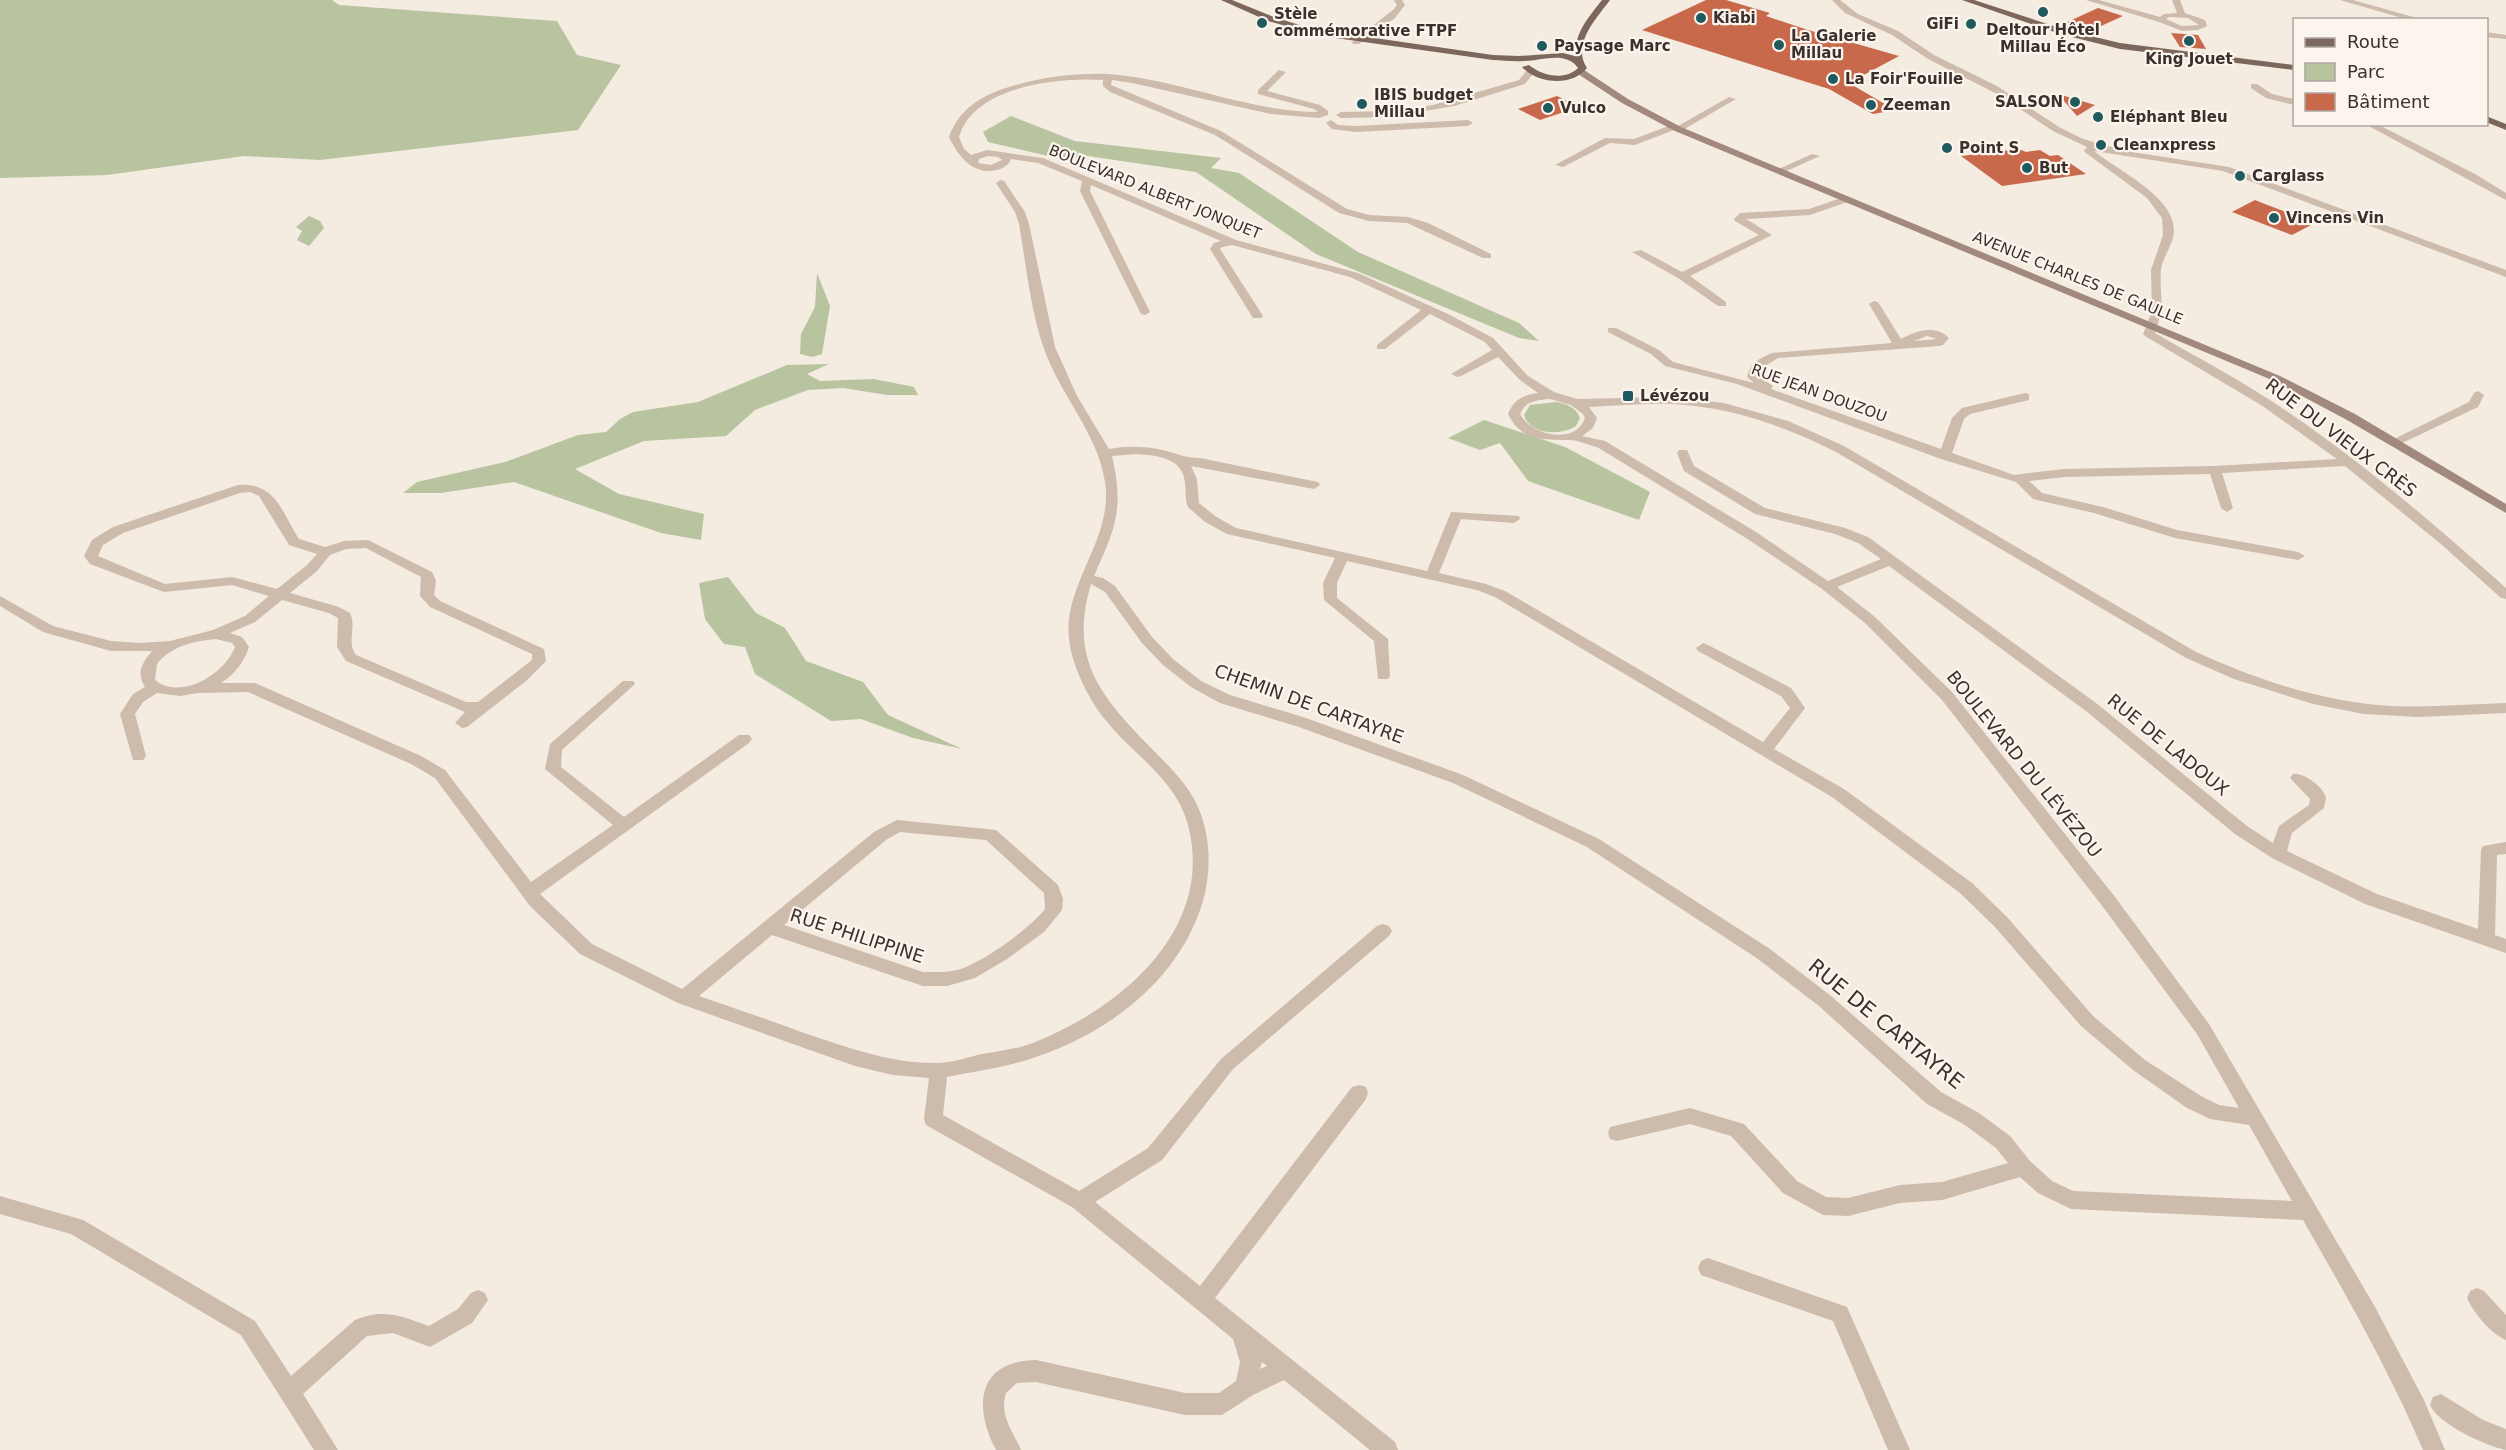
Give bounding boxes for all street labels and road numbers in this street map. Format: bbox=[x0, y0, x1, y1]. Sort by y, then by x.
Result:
street label: BOULEVARD ALBERT JONQUET bbox=[1046, 141, 1265, 243]
street label: AVENUE CHARLES DE GAULLE bbox=[1970, 228, 2186, 328]
street label: RUE JEAN DOUZOU bbox=[1749, 360, 1889, 426]
street label: RUE DU VIEUX CRÈS bbox=[2262, 374, 2421, 501]
street label: CHEMIN DE CARTAYRE bbox=[1212, 659, 1407, 748]
street label: BOULEVARD DU LÉVÉZOU bbox=[1943, 666, 2106, 861]
street label: RUE DE LADOUX bbox=[2103, 689, 2233, 800]
street label: RUE PHILIPPINE bbox=[787, 904, 927, 967]
street label: RUE DE CARTAYRE bbox=[1804, 954, 1968, 1094]

